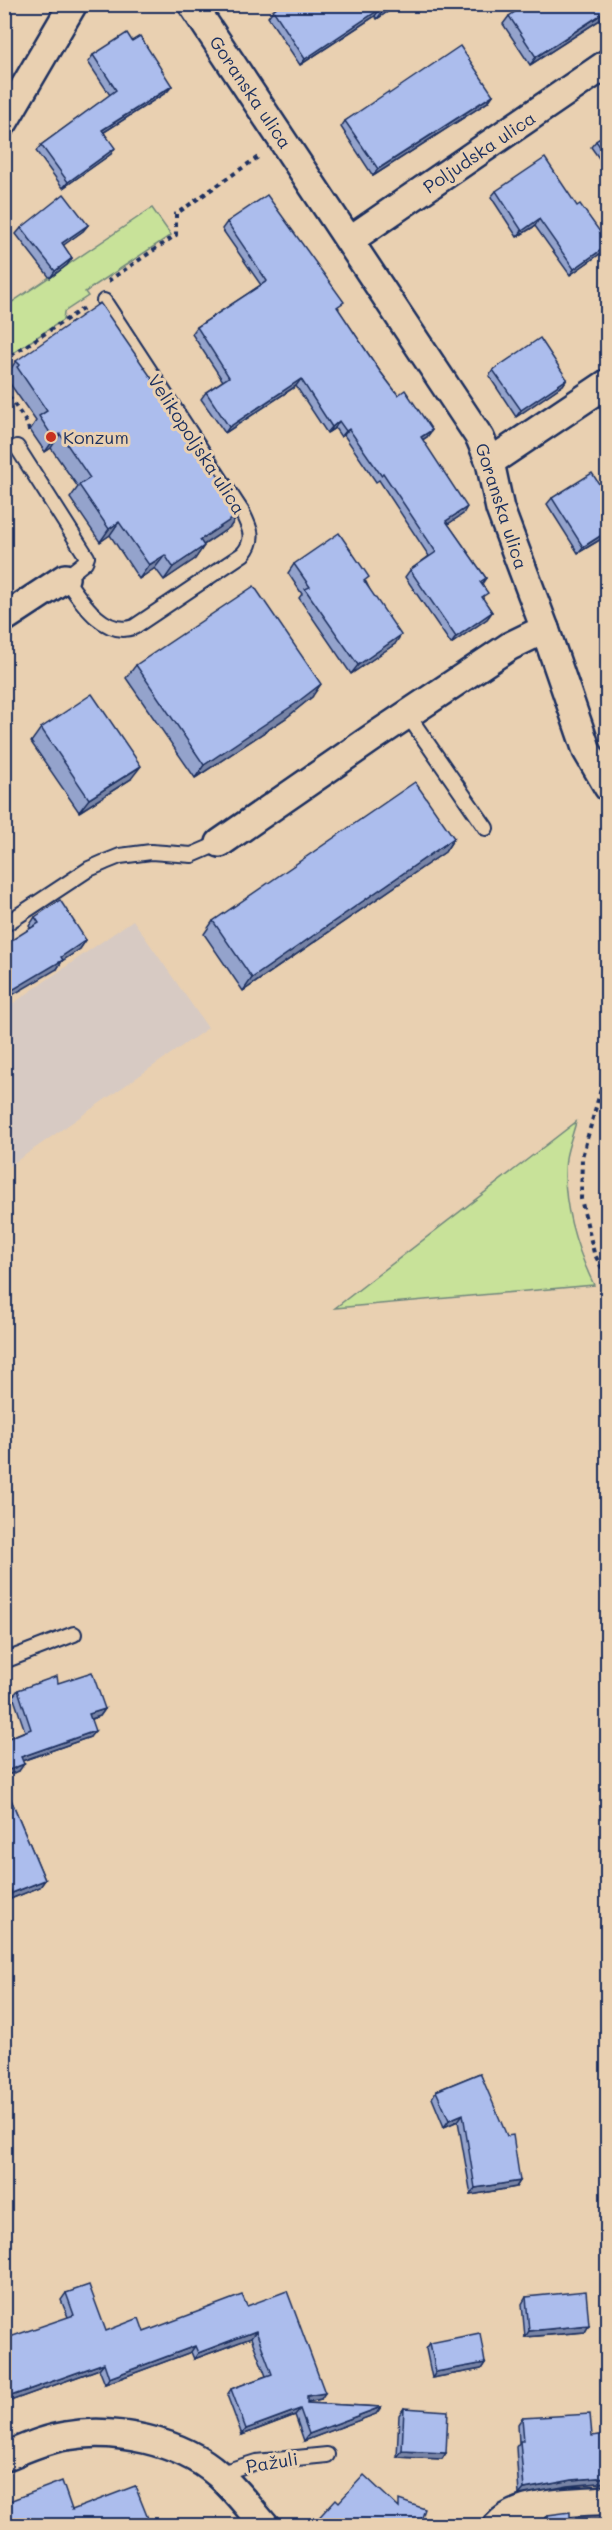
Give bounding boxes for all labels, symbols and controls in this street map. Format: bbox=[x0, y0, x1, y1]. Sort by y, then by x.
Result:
street label: Goranska ulica bbox=[204, 31, 298, 153]
street label: Poljudska ulica bbox=[418, 106, 540, 198]
street label: Velikopoljska ulica bbox=[143, 369, 251, 519]
place label: Konzum bbox=[63, 425, 129, 449]
marker: Konzum bbox=[44, 430, 58, 444]
street label: Goranska ulica bbox=[470, 440, 534, 572]
street label: Pažuli bbox=[244, 2446, 300, 2478]

